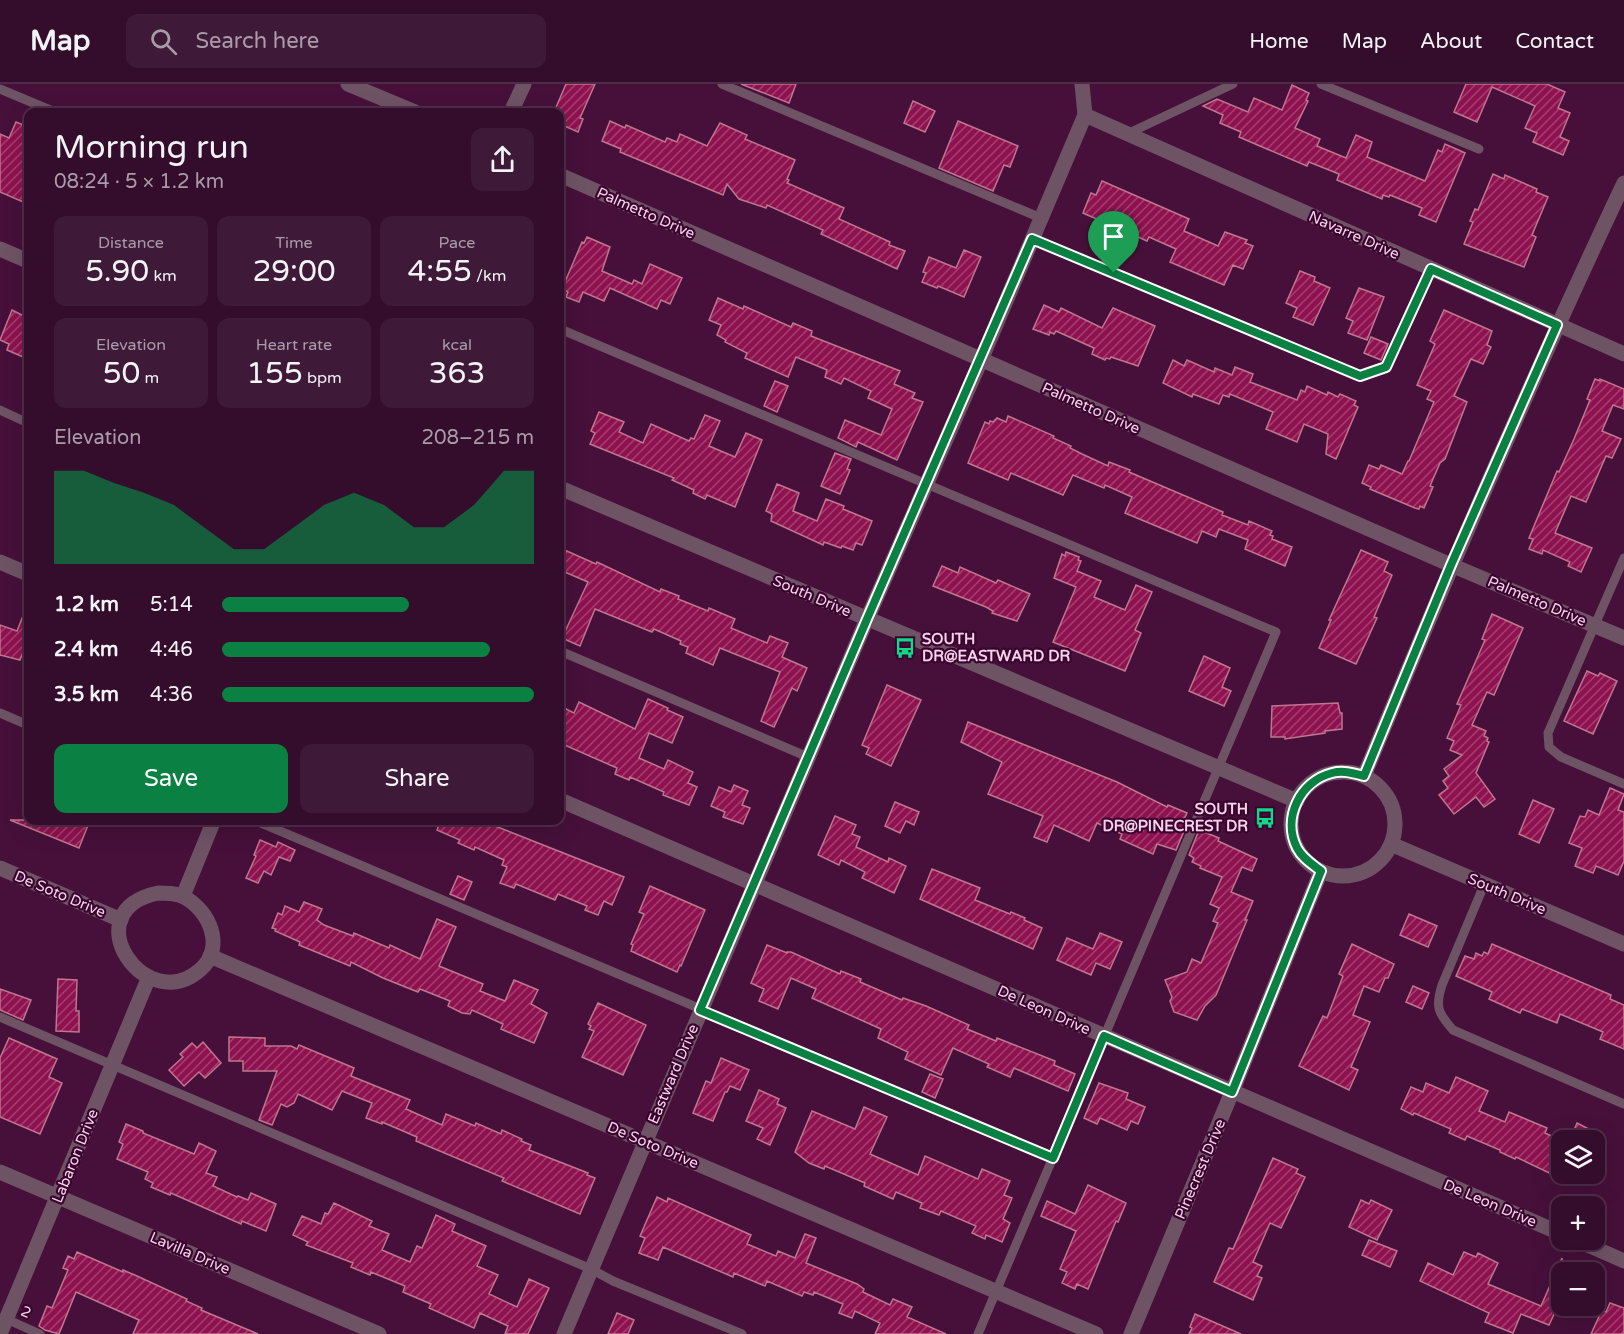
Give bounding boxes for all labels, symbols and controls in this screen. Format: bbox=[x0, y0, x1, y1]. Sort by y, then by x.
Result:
search box bbox=[126, 14, 546, 68]
text: Map bbox=[30, 24, 90, 58]
icon: search bbox=[147, 25, 180, 58]
text: Search here bbox=[195, 28, 319, 54]
text: Home bbox=[1249, 29, 1309, 54]
text: Map bbox=[1342, 29, 1387, 54]
text: About bbox=[1420, 29, 1482, 54]
text: Contact bbox=[1515, 29, 1594, 54]
text: Morning run bbox=[54, 128, 249, 167]
button: share bbox=[471, 128, 534, 191]
text: 08:24 · 5 × 1.2 km bbox=[54, 170, 224, 194]
street label: Palmetto Drive bbox=[594, 183, 698, 243]
street label: Navarre Drive bbox=[1306, 207, 1402, 263]
pin bbox=[1088, 211, 1139, 273]
icon: arrive bbox=[1097, 220, 1130, 253]
text: Distance bbox=[98, 233, 164, 253]
text: Time bbox=[275, 233, 313, 253]
text: Pace bbox=[439, 233, 475, 253]
text: 5.90 bbox=[85, 253, 149, 290]
text: 29:00 bbox=[252, 253, 336, 290]
text: 4:55 bbox=[408, 253, 472, 290]
text: km bbox=[149, 266, 177, 286]
text: /km bbox=[472, 266, 506, 286]
text: Elevation bbox=[96, 335, 166, 355]
text: Heart rate bbox=[256, 335, 332, 355]
text: kcal bbox=[442, 335, 472, 355]
text: 50 bbox=[103, 355, 140, 392]
text: 155 bbox=[246, 355, 303, 392]
text: 363 bbox=[429, 355, 485, 392]
text: m bbox=[140, 368, 159, 388]
text: bpm bbox=[303, 368, 342, 388]
street label: Palmetto Drive bbox=[1039, 378, 1143, 438]
text: Elevation bbox=[54, 426, 141, 450]
text: 208–215 m bbox=[421, 426, 534, 450]
street label: South Drive bbox=[770, 571, 854, 621]
street label: Palmetto Drive bbox=[1485, 572, 1589, 630]
text: 1.2 km bbox=[54, 593, 119, 617]
text: 5:14 bbox=[150, 593, 193, 617]
place label: SOUTH DR@EASTWARD DR bbox=[922, 630, 1070, 665]
bus stop icon: SOUTH DR@EASTWARD DR bbox=[893, 636, 917, 660]
text: 2.4 km bbox=[54, 638, 118, 662]
text: 4:46 bbox=[150, 638, 193, 662]
text: 3.5 km bbox=[54, 683, 119, 707]
text: 4:36 bbox=[150, 683, 193, 707]
button: Save bbox=[54, 744, 288, 813]
button: Share bbox=[300, 744, 534, 813]
place label: SOUTH DR@PINECREST DR bbox=[1102, 800, 1248, 835]
bus stop icon: SOUTH DR@PINECREST DR bbox=[1253, 806, 1277, 830]
street label: De Soto Drive bbox=[12, 867, 108, 921]
street label: South Drive bbox=[1465, 869, 1549, 919]
street label: De Leon Drive bbox=[995, 982, 1093, 1038]
street label: Eastward Drive bbox=[644, 1021, 702, 1127]
street label: Labaron Drive bbox=[48, 1106, 102, 1206]
street label: Pinecrest Drive bbox=[1171, 1116, 1229, 1222]
street label: De Soto Drive bbox=[605, 1118, 701, 1172]
map controls bbox=[1551, 1130, 1605, 1316]
button: layers bbox=[1551, 1130, 1605, 1184]
street label: De Leon Drive bbox=[1441, 1175, 1539, 1231]
button: + bbox=[1551, 1196, 1605, 1250]
street label: Lavilla Drive bbox=[147, 1228, 233, 1278]
button: − bbox=[1551, 1262, 1605, 1316]
street label: 2 bbox=[18, 1302, 34, 1322]

